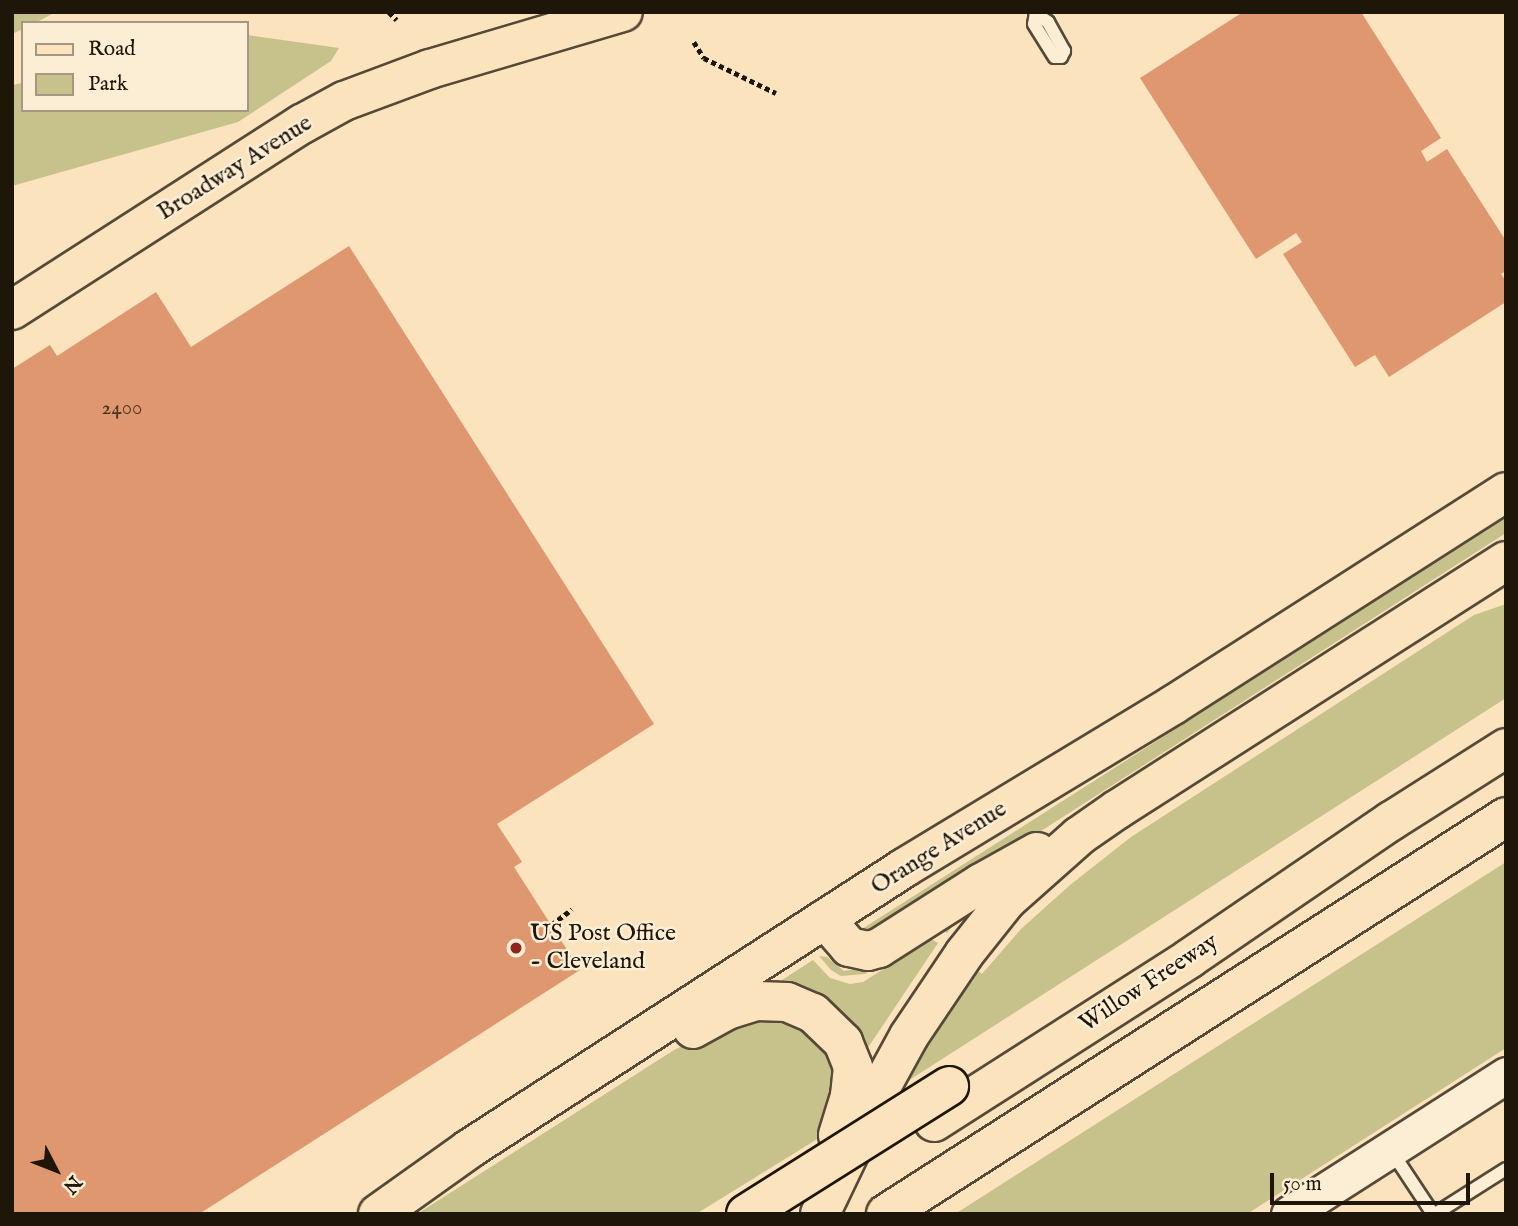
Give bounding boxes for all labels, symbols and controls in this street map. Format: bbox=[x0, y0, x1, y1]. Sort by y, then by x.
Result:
legend bbox=[21, 21, 248, 112]
text: Road bbox=[88, 36, 135, 63]
text: Park bbox=[88, 71, 128, 98]
street label: Broadway Avenue bbox=[152, 109, 318, 227]
house number: 2400 bbox=[102, 396, 142, 422]
street label: Orange Avenue bbox=[866, 795, 1012, 901]
place label: US Post Office - Cleveland bbox=[530, 920, 676, 976]
street label: Willow Freeway bbox=[1074, 927, 1224, 1039]
marker: US Post Office - Cleveland bbox=[508, 940, 524, 956]
north arrow bbox=[21, 1135, 91, 1205]
scale bar bbox=[1273, 1160, 1472, 1204]
text: N bbox=[57, 1170, 86, 1198]
text: 50 m bbox=[1283, 1171, 1322, 1198]

